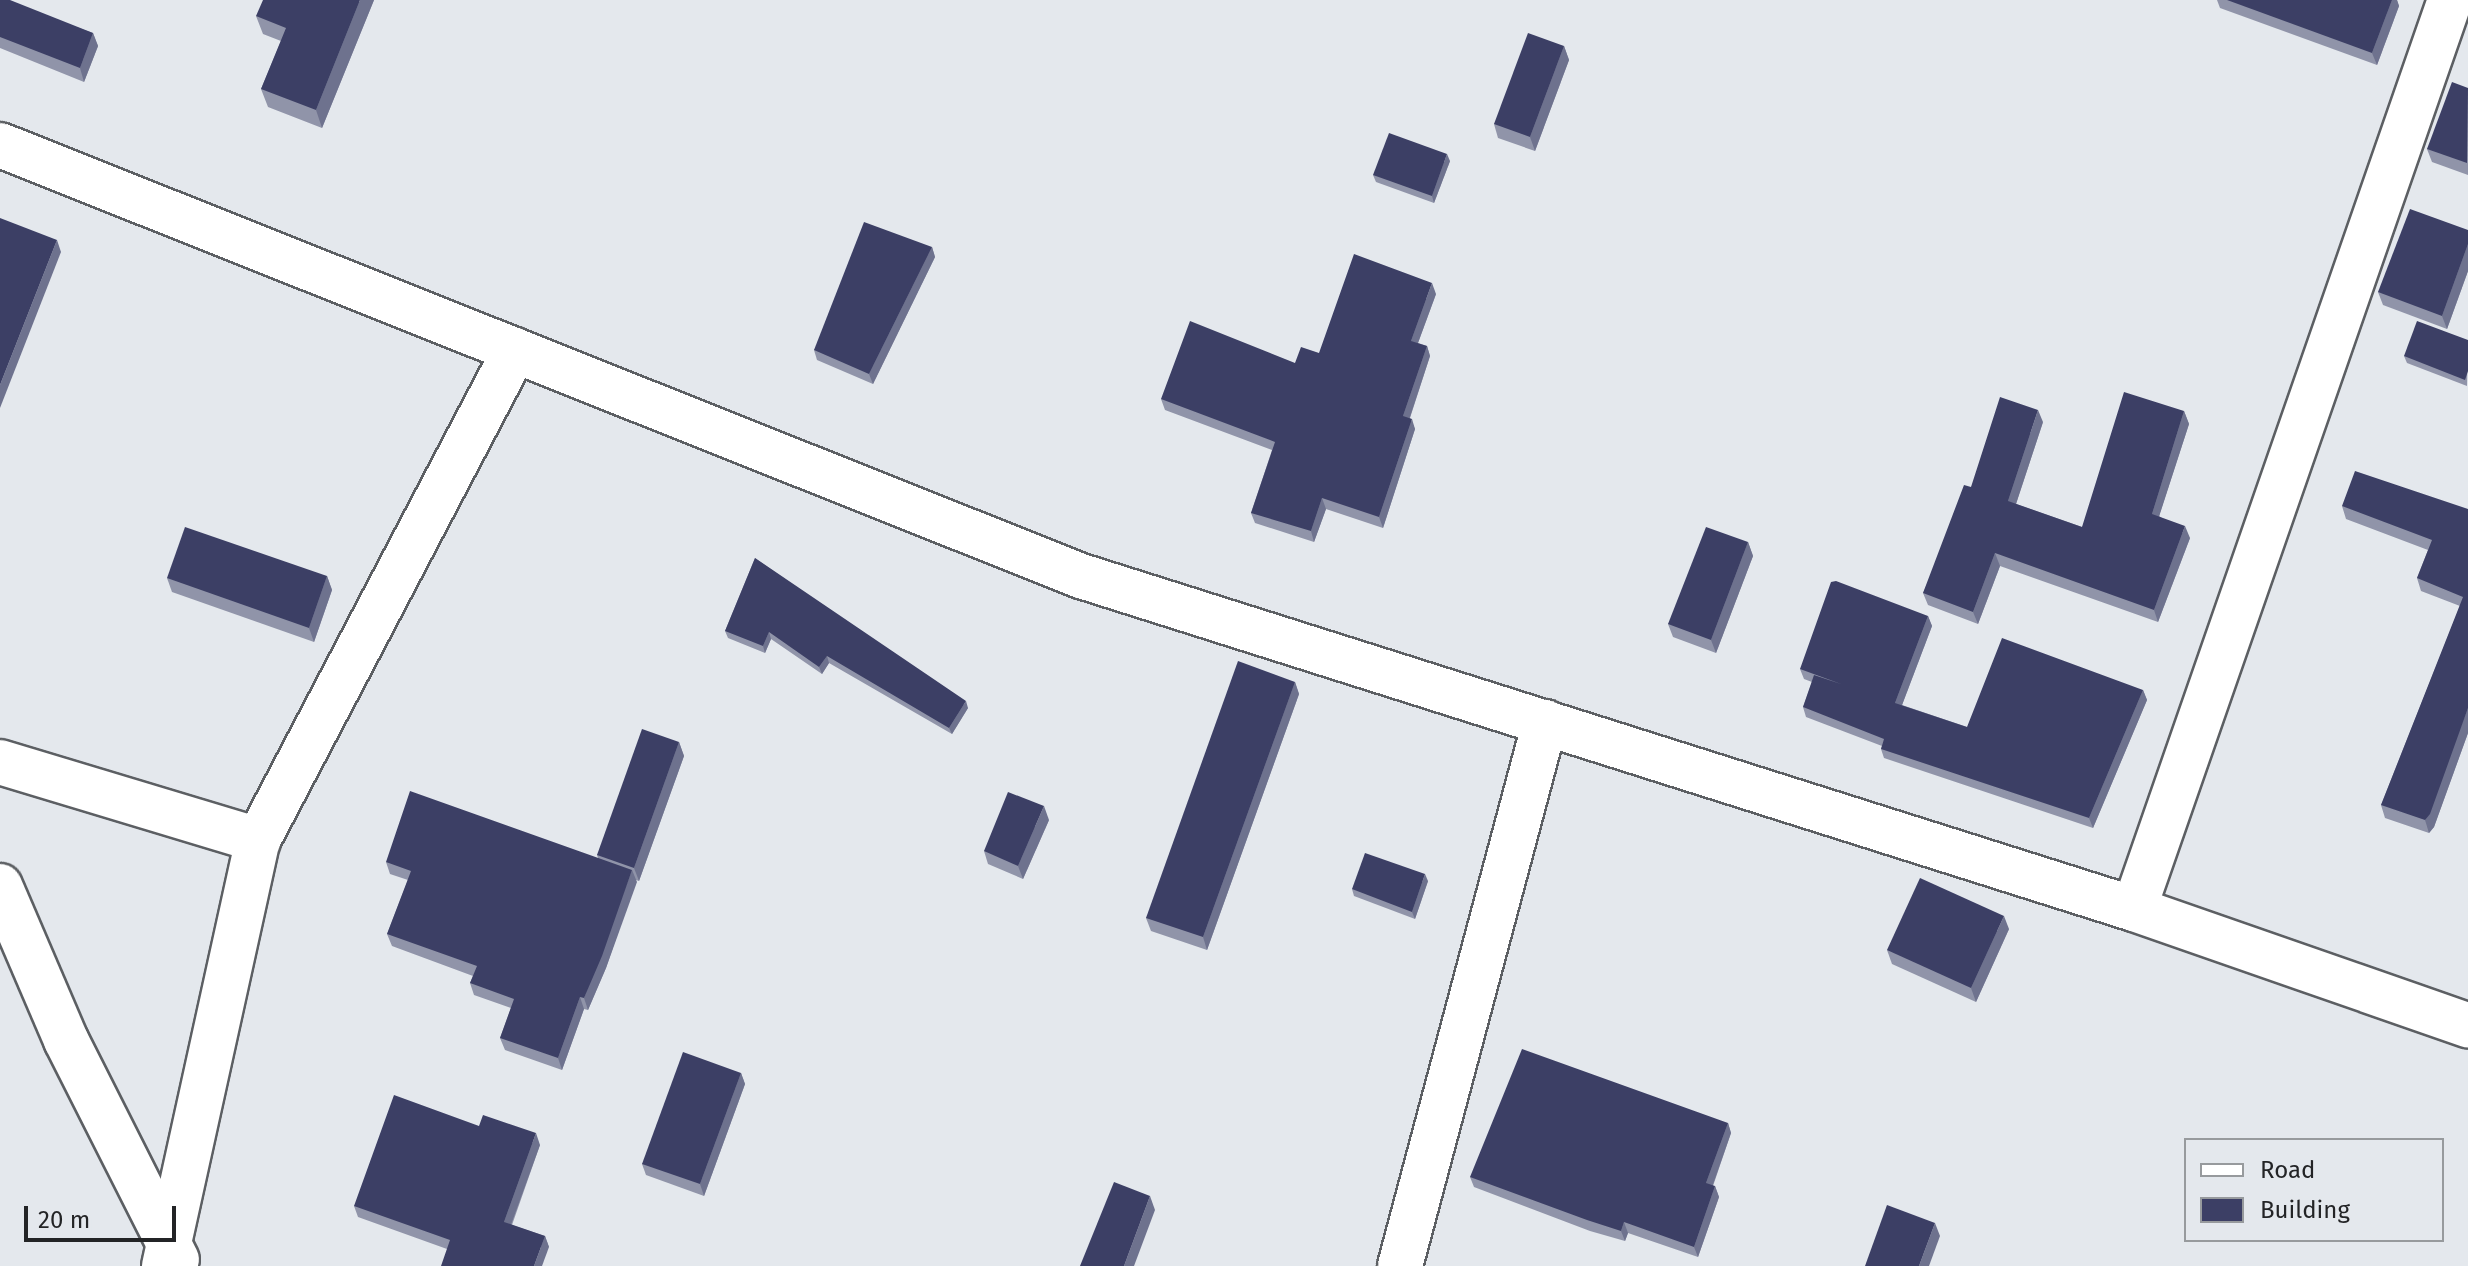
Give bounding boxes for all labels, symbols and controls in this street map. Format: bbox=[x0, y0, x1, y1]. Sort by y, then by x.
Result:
legend bbox=[2184, 1138, 2444, 1242]
text: Road bbox=[2260, 1156, 2315, 1184]
scale bar bbox=[28, 1190, 180, 1240]
text: Building bbox=[2260, 1196, 2350, 1224]
text: 20 m bbox=[38, 1206, 90, 1234]

